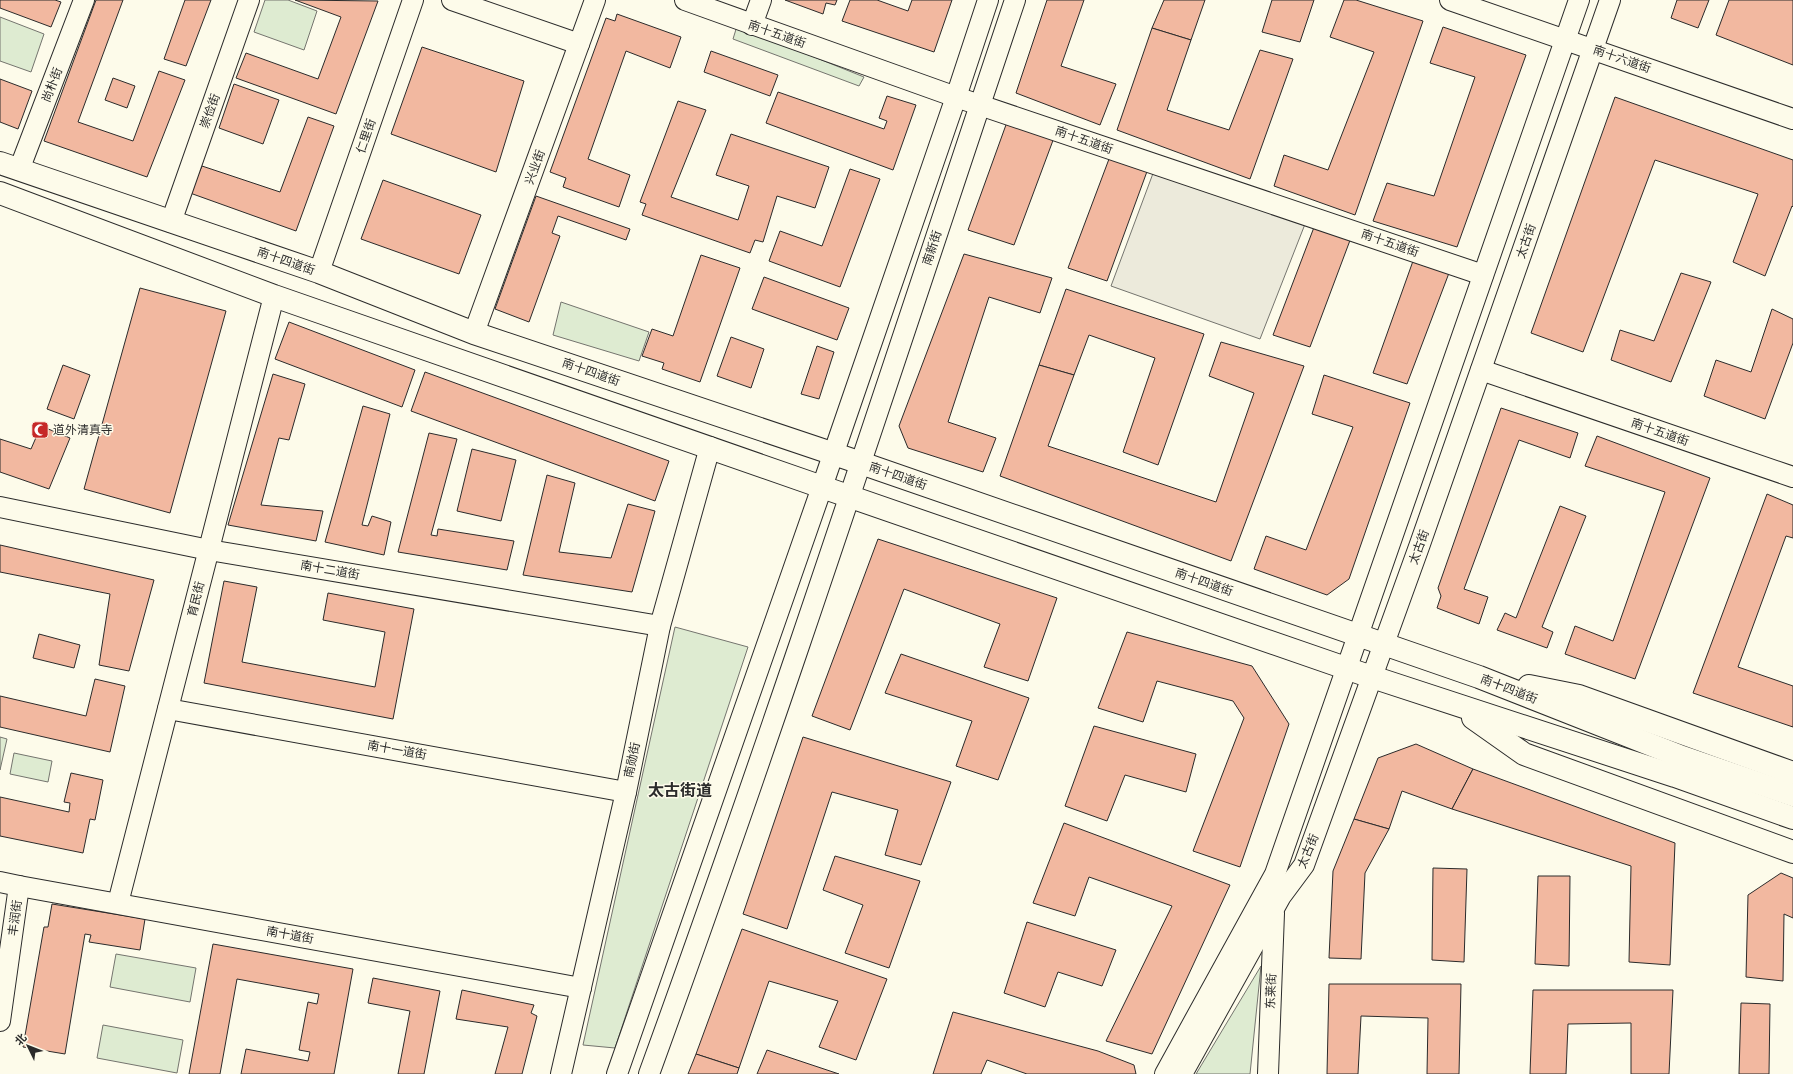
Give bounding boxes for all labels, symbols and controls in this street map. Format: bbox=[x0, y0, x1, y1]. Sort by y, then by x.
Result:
street label: 南十五道街 bbox=[746, 18, 808, 50]
street label: 南十六道街 bbox=[1591, 43, 1653, 75]
street label: 尚朴街 bbox=[39, 66, 65, 104]
street label: 崇俭街 bbox=[197, 92, 223, 130]
street label: 仁里街 bbox=[354, 117, 378, 155]
street label: 南十五道街 bbox=[1053, 124, 1115, 156]
street label: 兴业街 bbox=[522, 148, 548, 186]
street label: 太古街 bbox=[1514, 222, 1538, 260]
street label: 南十五道街 bbox=[1359, 227, 1421, 259]
street label: 南新街 bbox=[920, 229, 944, 267]
street label: 南十四道街 bbox=[255, 245, 317, 277]
street label: 南十四道街 bbox=[560, 356, 622, 388]
street label: 南十五道街 bbox=[1629, 416, 1691, 448]
mosque icon: 道外清真寺 bbox=[30, 420, 50, 440]
place label: 道外清真寺 bbox=[53, 423, 113, 437]
street label: 南十四道街 bbox=[867, 460, 929, 492]
street label: 太古街 bbox=[1406, 528, 1432, 566]
street label: 南十二道街 bbox=[299, 558, 361, 582]
street label: 南十四道街 bbox=[1173, 566, 1235, 598]
street label: 育民街 bbox=[185, 580, 207, 618]
street label: 南十四道街 bbox=[1478, 672, 1540, 706]
street label: 南十一道街 bbox=[366, 738, 428, 762]
street label: 南勋街 bbox=[621, 741, 643, 779]
district label: 太古街道 bbox=[648, 781, 712, 801]
street label: 太古街 bbox=[1295, 832, 1321, 870]
street label: 丰润街 bbox=[6, 899, 24, 937]
street label: 南十道街 bbox=[265, 924, 315, 946]
street label: 东莱街 bbox=[1263, 973, 1279, 1009]
north arrow bbox=[8, 1026, 48, 1066]
text: 北 bbox=[13, 1031, 30, 1048]

